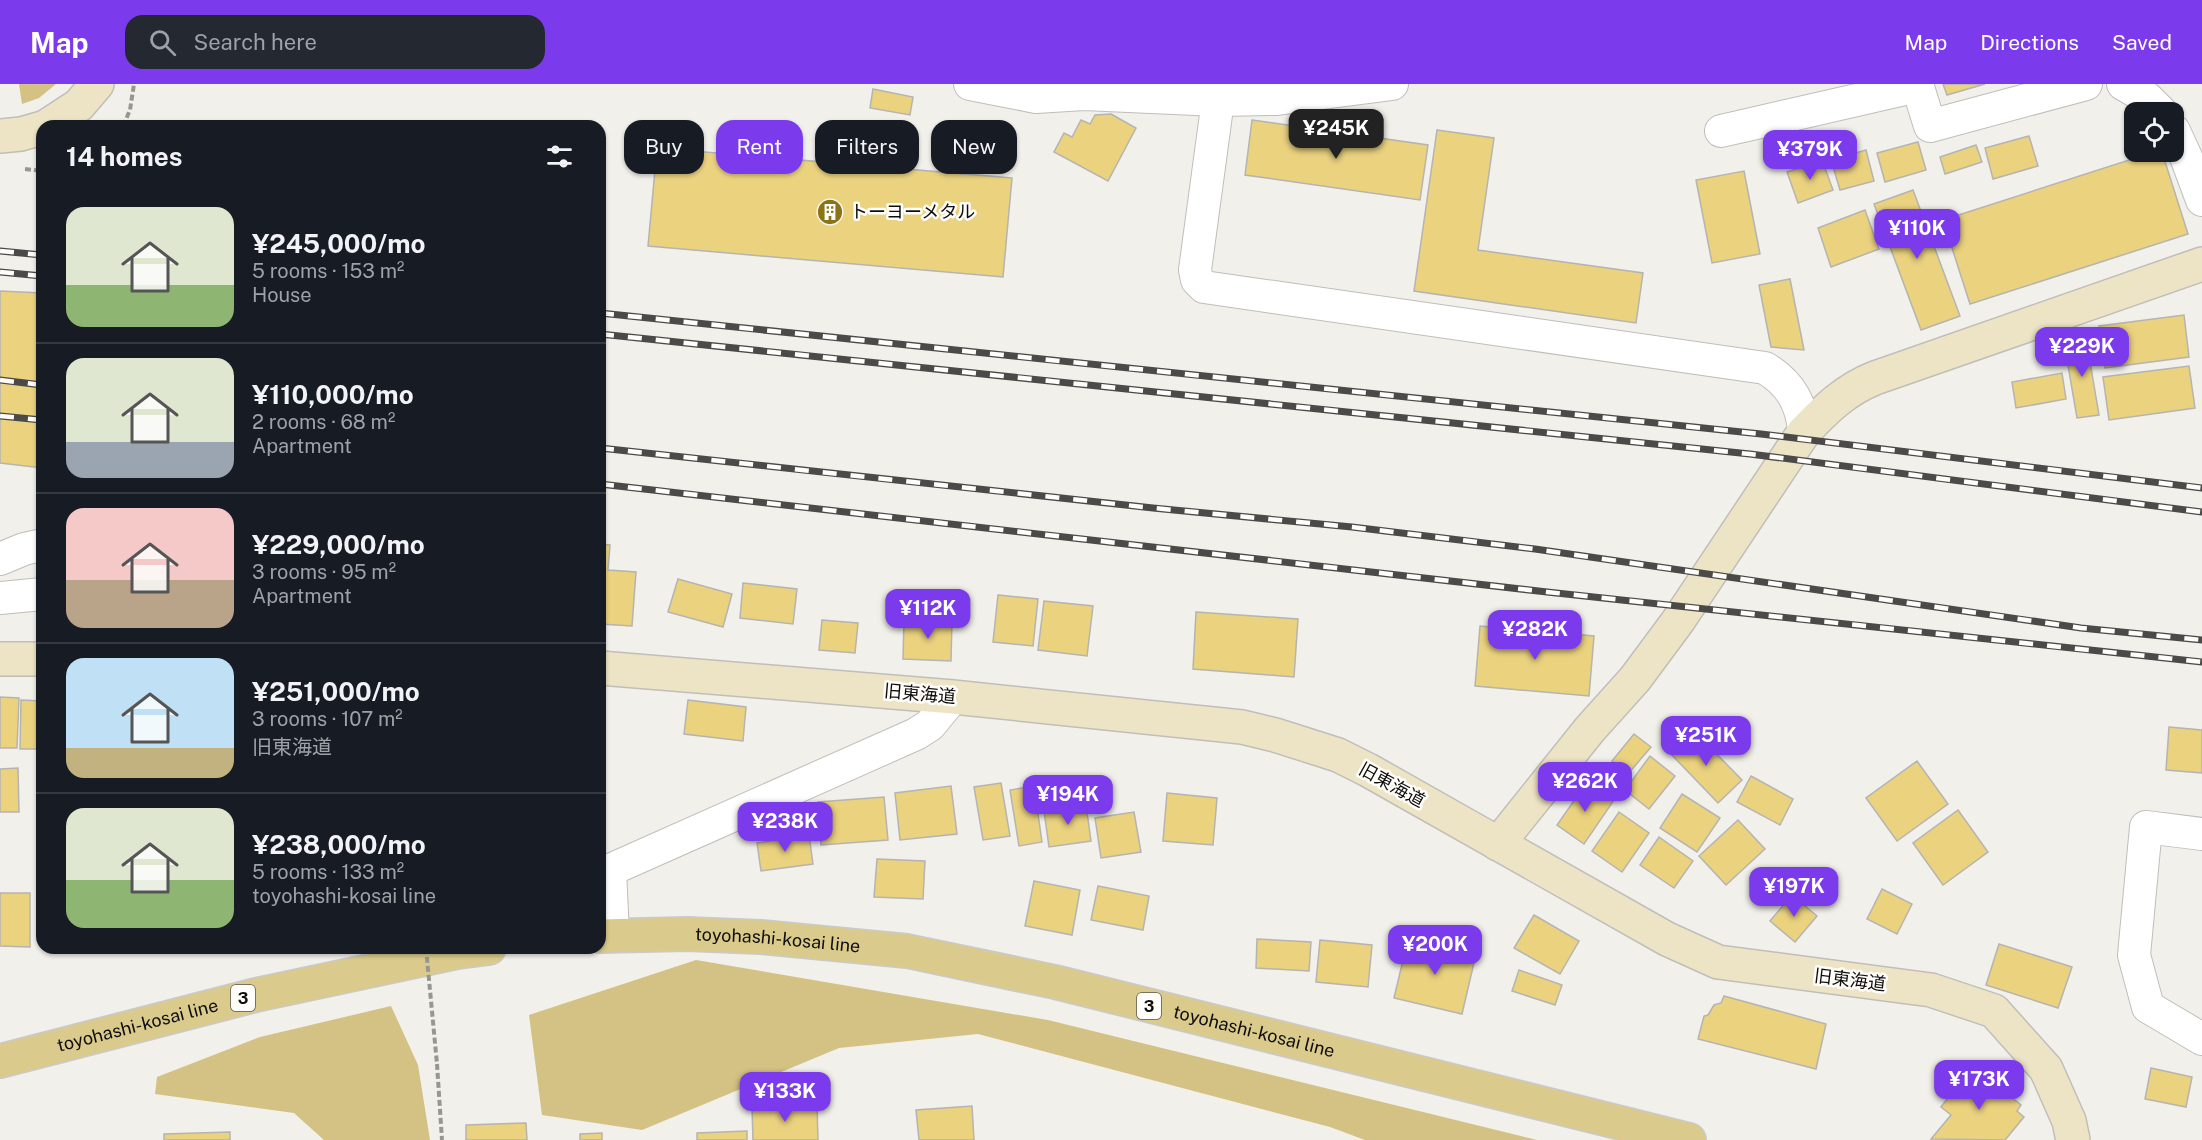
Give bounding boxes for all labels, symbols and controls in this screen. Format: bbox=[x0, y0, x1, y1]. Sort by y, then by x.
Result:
search box bbox=[125, 15, 545, 69]
text: Map bbox=[30, 26, 89, 59]
icon: search bbox=[146, 26, 179, 59]
text: Search here bbox=[194, 29, 317, 55]
text: Map bbox=[1905, 30, 1947, 55]
text: Directions bbox=[1980, 30, 2079, 55]
text: Saved bbox=[2112, 30, 2172, 55]
map controls bbox=[2124, 102, 2184, 162]
button: locate bbox=[2124, 102, 2184, 162]
pin: ¥245K bbox=[1294, 109, 1378, 160]
text: ¥245K bbox=[1303, 116, 1369, 140]
chip: Buy bbox=[624, 120, 704, 174]
chip: Rent bbox=[716, 120, 803, 174]
chip: Filters bbox=[815, 120, 919, 174]
chip: New bbox=[931, 120, 1017, 174]
pin: ¥379K bbox=[1768, 130, 1852, 181]
text: ¥379K bbox=[1777, 137, 1843, 161]
icon: filters bbox=[543, 140, 576, 173]
text: 14 homes bbox=[66, 141, 182, 172]
building icon: トーヨーメタル bbox=[815, 197, 845, 227]
place label: トーヨーメタル bbox=[850, 201, 975, 222]
pin: ¥110K bbox=[1875, 209, 1959, 260]
text: ¥110K bbox=[1888, 216, 1946, 240]
text: ¥245,000/mo bbox=[252, 228, 425, 259]
icon: home bbox=[114, 231, 186, 303]
text: 5 rooms · 153 m² bbox=[252, 259, 404, 283]
text: House bbox=[252, 283, 312, 307]
pin: ¥229K bbox=[2040, 327, 2124, 378]
text: ¥229K bbox=[2049, 334, 2115, 358]
text: ¥110,000/mo bbox=[252, 379, 414, 410]
icon: home bbox=[114, 382, 186, 454]
text: 2 rooms · 68 m² bbox=[252, 410, 395, 434]
text: Apartment bbox=[252, 434, 352, 458]
text: ¥229,000/mo bbox=[252, 529, 425, 560]
icon: home bbox=[114, 532, 186, 604]
text: 3 rooms · 95 m² bbox=[252, 560, 396, 584]
text: Apartment bbox=[252, 584, 352, 608]
pin: ¥112K bbox=[886, 589, 970, 640]
text: ¥112K bbox=[899, 596, 957, 620]
pin: ¥282K bbox=[1493, 610, 1577, 661]
text: ¥282K bbox=[1502, 617, 1568, 641]
text: ¥251,000/mo bbox=[252, 676, 420, 707]
street label: 旧東海道 bbox=[883, 680, 957, 707]
icon: home bbox=[114, 682, 186, 754]
text: 3 rooms · 107 m² bbox=[252, 707, 403, 731]
pin: ¥251K bbox=[1664, 716, 1748, 767]
text: ¥251K bbox=[1675, 723, 1737, 747]
text: 旧東海道 bbox=[252, 735, 332, 759]
street label: 旧東海道 bbox=[1356, 758, 1429, 811]
pin: ¥262K bbox=[1543, 762, 1627, 813]
text: ¥262K bbox=[1552, 769, 1618, 793]
pin: ¥194K bbox=[1026, 775, 1110, 826]
text: ¥194K bbox=[1037, 782, 1099, 806]
pin: ¥238K bbox=[743, 802, 827, 853]
text: ¥238K bbox=[752, 809, 818, 833]
text: ¥238,000/mo bbox=[252, 829, 426, 860]
icon: home bbox=[114, 832, 186, 904]
text: 5 rooms · 133 m² bbox=[252, 860, 404, 884]
pin: ¥197K bbox=[1752, 867, 1836, 918]
text: ¥197K bbox=[1763, 874, 1825, 898]
text: toyohashi-kosai line bbox=[252, 884, 436, 908]
street label: toyohashi-kosai line bbox=[695, 923, 861, 956]
pin: ¥200K bbox=[1393, 925, 1477, 976]
text: ¥200K bbox=[1402, 932, 1468, 956]
street label: 旧東海道 bbox=[1813, 965, 1887, 994]
road number: 3 bbox=[231, 985, 255, 1011]
road number: 3 bbox=[1137, 993, 1161, 1019]
street label: toyohashi-kosai line bbox=[54, 994, 220, 1056]
street label: toyohashi-kosai line bbox=[1171, 1001, 1337, 1061]
pin: ¥173K bbox=[1937, 1060, 2021, 1111]
text: ¥173K bbox=[1948, 1067, 2010, 1091]
pin: ¥133K bbox=[743, 1072, 827, 1123]
text: ¥133K bbox=[754, 1079, 816, 1103]

